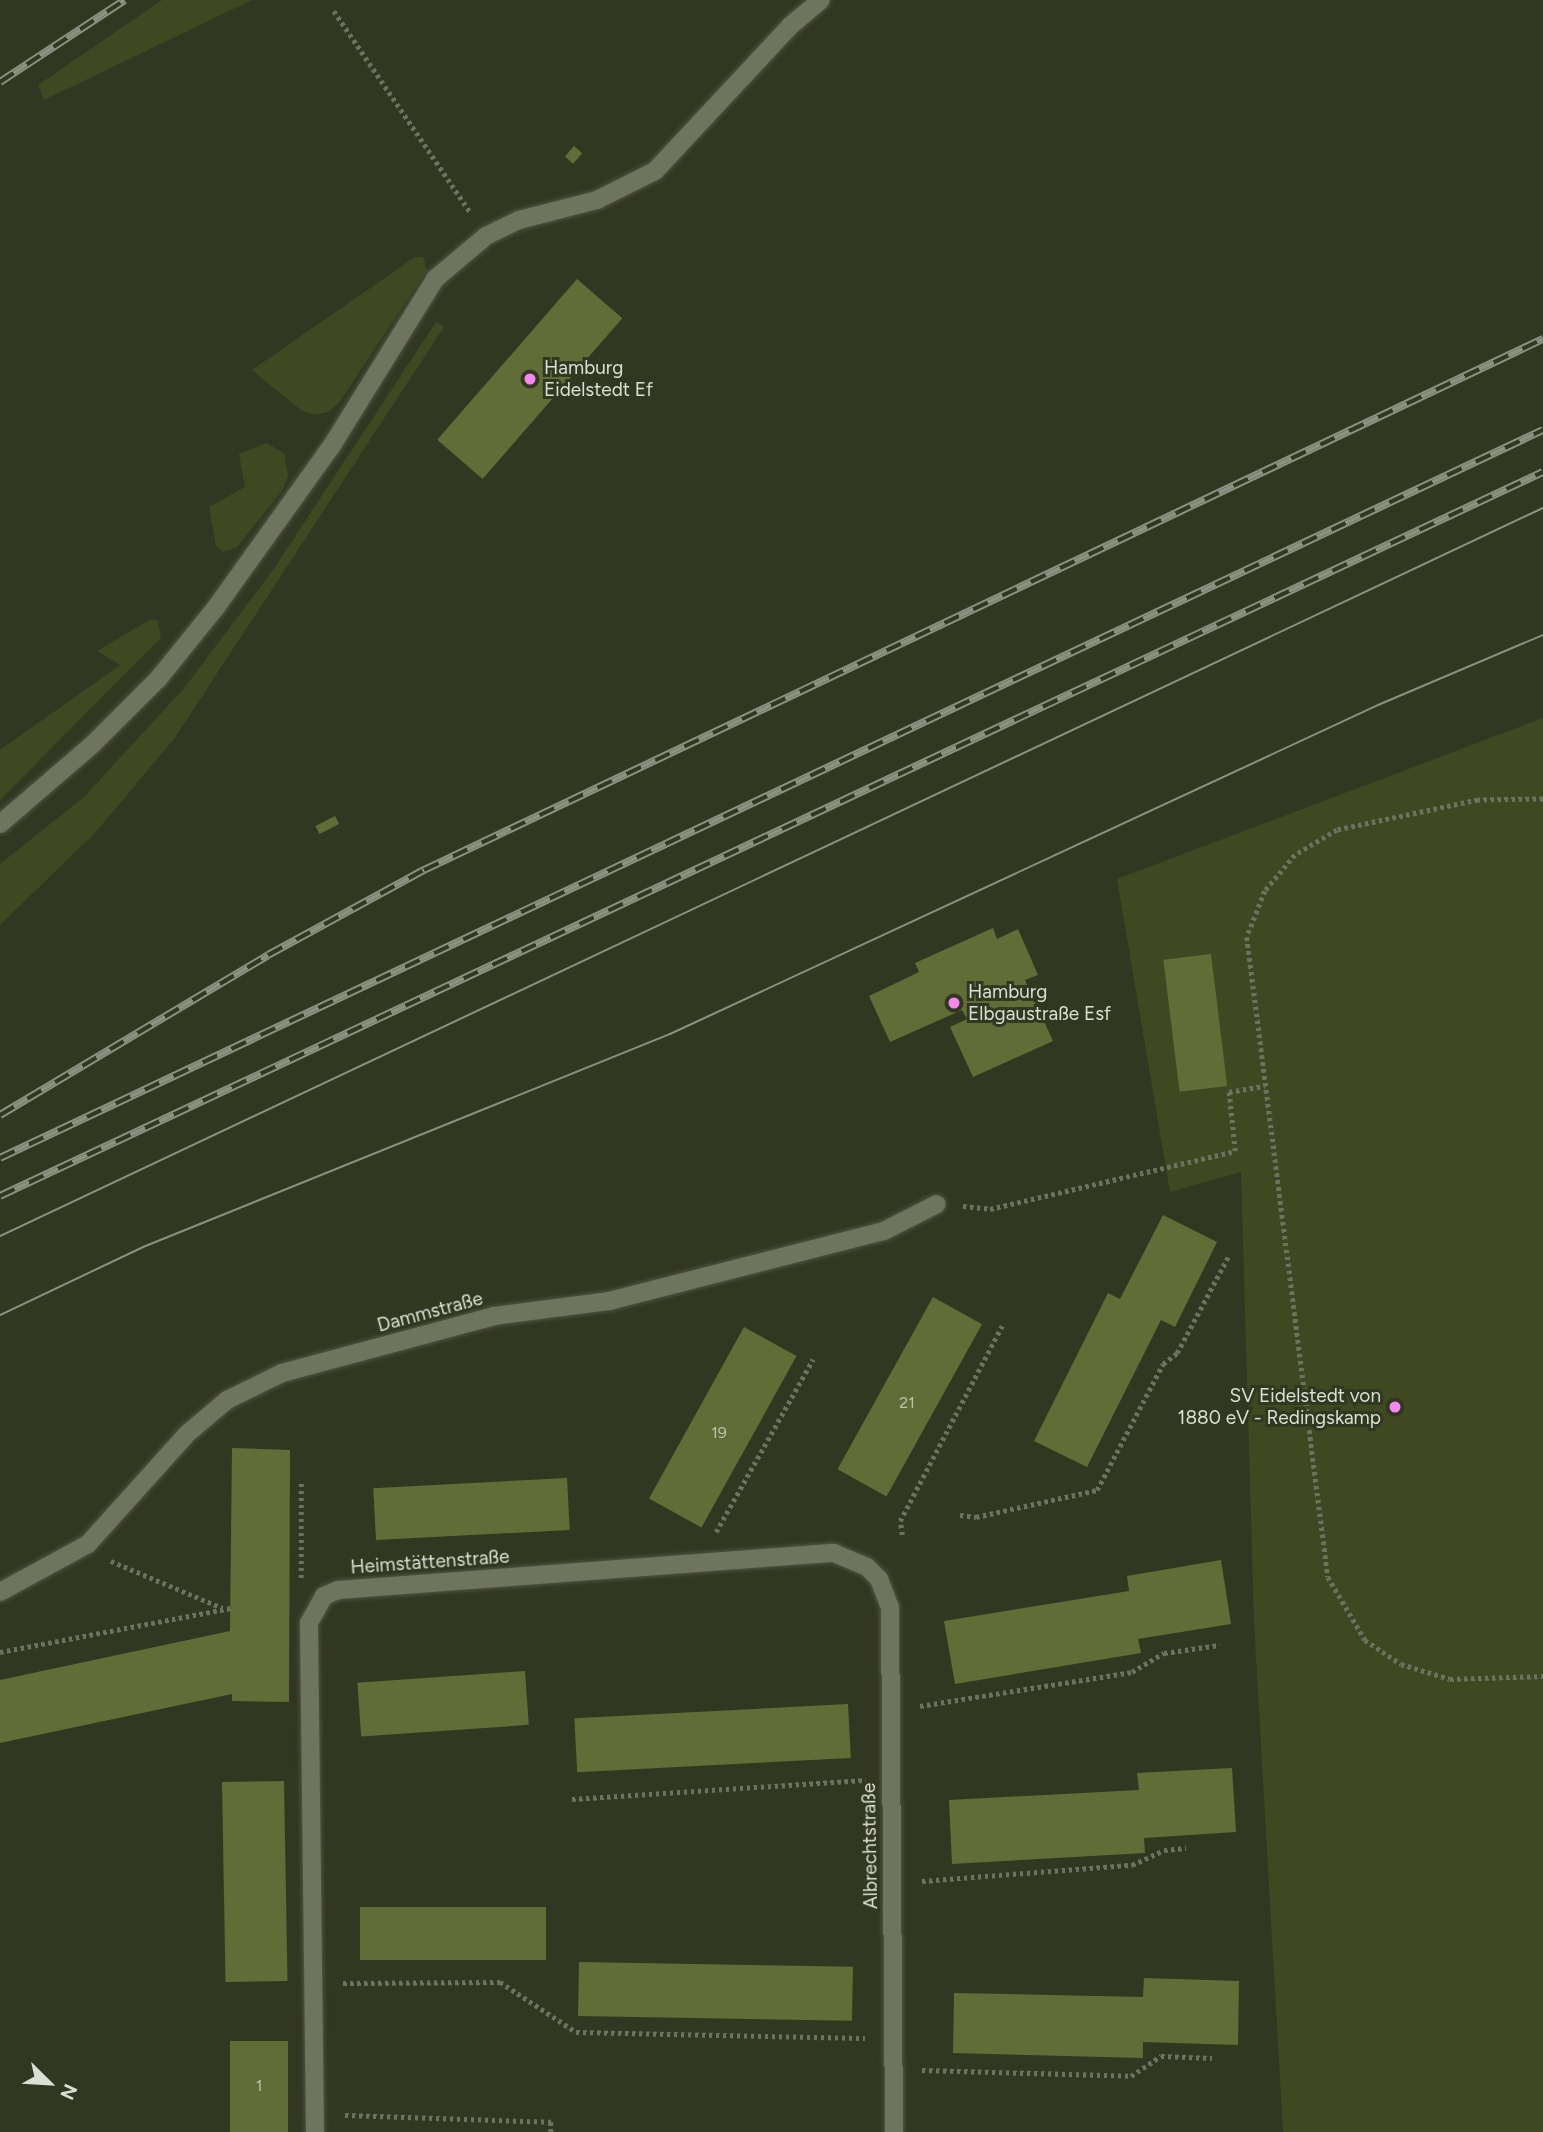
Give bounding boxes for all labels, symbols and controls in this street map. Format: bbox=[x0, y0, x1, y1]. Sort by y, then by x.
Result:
place label: Hamburg Eidelstedt Ef bbox=[544, 357, 653, 401]
marker: Hamburg Eidelstedt Ef bbox=[522, 371, 538, 387]
place label: Hamburg Elbgaustraße Esf bbox=[968, 981, 1111, 1025]
marker: Hamburg Elbgaustraße Esf bbox=[946, 995, 962, 1011]
street label: Dammstraße bbox=[375, 1287, 485, 1337]
place label: SV Eidelstedt von 1880 eV - Redingskamp bbox=[1178, 1385, 1381, 1429]
house number: 21 bbox=[899, 1393, 915, 1413]
marker: SV Eidelstedt von 1880 eV - Redingskamp bbox=[1387, 1399, 1403, 1415]
house number: 19 bbox=[711, 1423, 727, 1443]
street label: Heimstättenstraße bbox=[350, 1545, 510, 1579]
street label: Albrechtstraße bbox=[857, 1783, 883, 1909]
north arrow bbox=[14, 2048, 84, 2118]
house number: 1 bbox=[256, 2076, 262, 2096]
text: N bbox=[55, 2080, 82, 2103]

